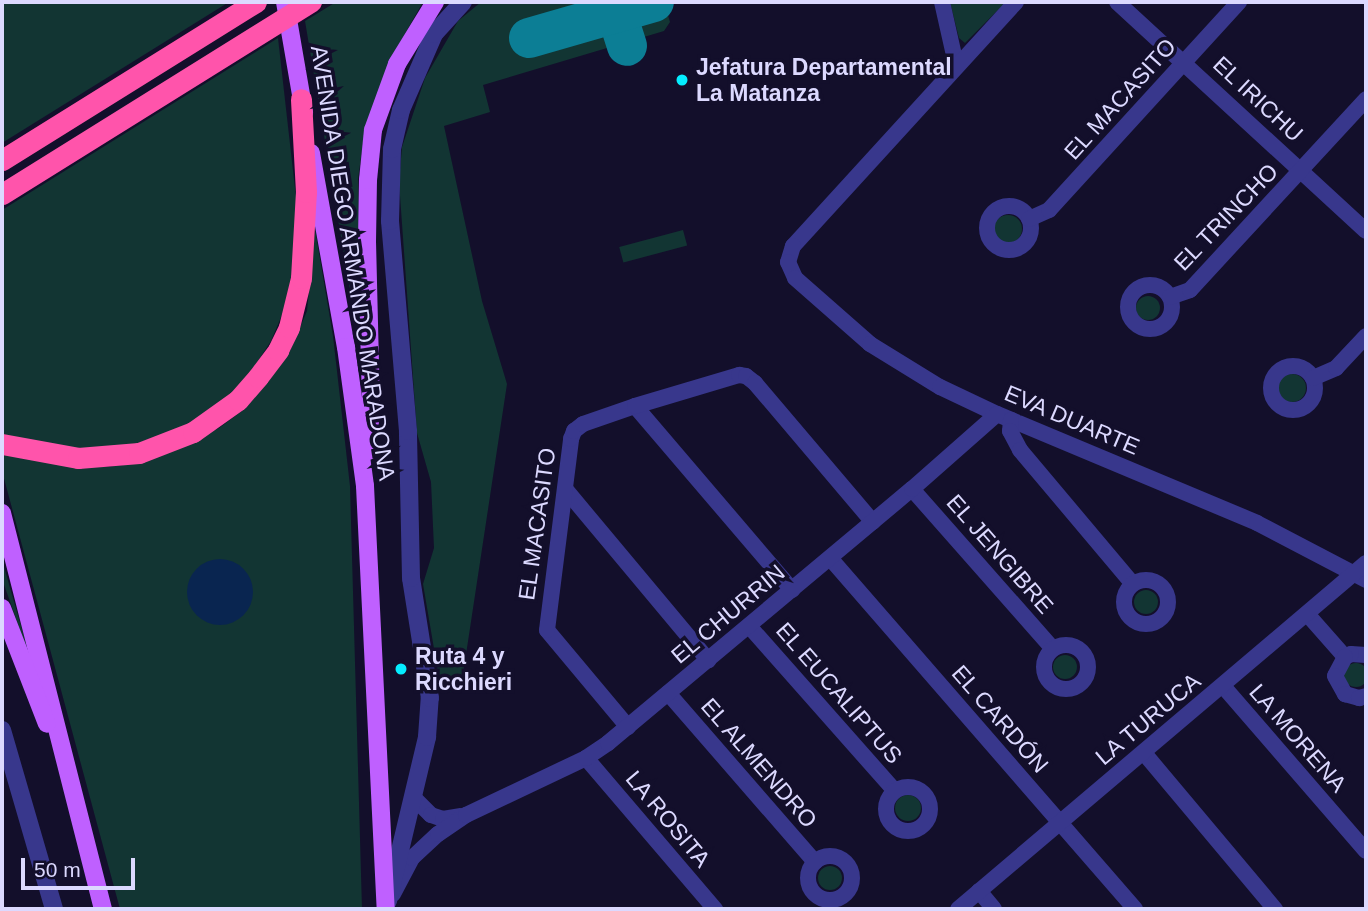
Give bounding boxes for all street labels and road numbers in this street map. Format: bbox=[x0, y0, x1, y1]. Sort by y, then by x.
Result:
street label: EL MACASITO bbox=[1058, 32, 1182, 166]
street label: AVENIDA DIEGO ARMANDO MARADONA bbox=[305, 42, 401, 484]
street label: EL IRICHU bbox=[1207, 50, 1309, 148]
street label: EL TRINCHO bbox=[1168, 157, 1284, 277]
street label: EVA DUARTE bbox=[1000, 379, 1144, 461]
street label: EL MACASITO bbox=[513, 446, 561, 602]
street label: EL JENGIBRE bbox=[941, 489, 1059, 619]
street label: EL CHURRIN bbox=[665, 558, 791, 670]
street label: EL EUCALIPTUS bbox=[770, 616, 908, 770]
street label: EL CARDÓN bbox=[946, 659, 1054, 779]
street label: LA TURUCA bbox=[1089, 667, 1207, 771]
street label: LA MORENA bbox=[1243, 678, 1353, 798]
street label: EL ALMENDRO bbox=[695, 692, 823, 834]
street label: LA ROSITA bbox=[619, 765, 717, 873]

